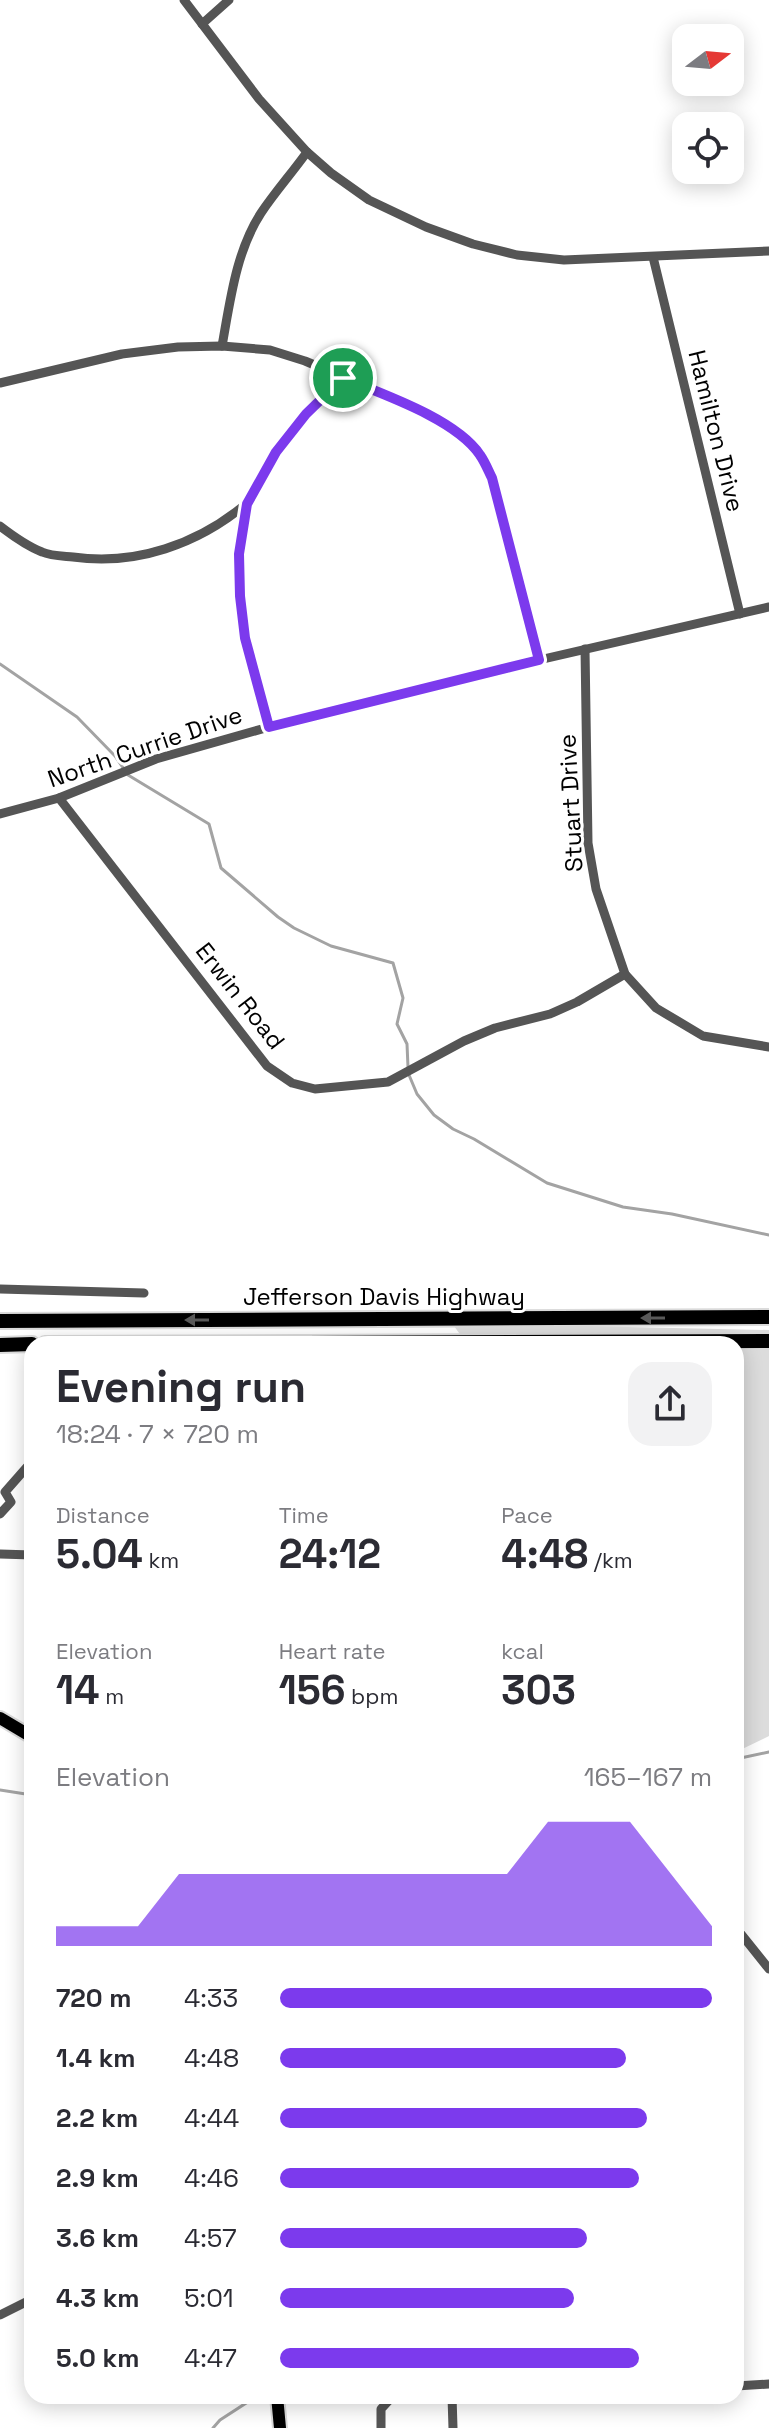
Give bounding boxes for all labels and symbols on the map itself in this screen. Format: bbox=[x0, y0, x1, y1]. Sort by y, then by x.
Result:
north arrow bbox=[672, 24, 744, 96]
pin bbox=[309, 344, 377, 412]
street label: Hamilton Drive bbox=[681, 347, 752, 515]
street label: North Currie Drive bbox=[43, 699, 246, 794]
street label: Stuart Drive bbox=[551, 733, 590, 873]
street label: Erwin Road bbox=[189, 936, 292, 1055]
street label: Jefferson Davis Highway bbox=[243, 1281, 525, 1312]
one-way arrow bbox=[640, 1312, 665, 1324]
one-way arrow bbox=[184, 1314, 209, 1326]

